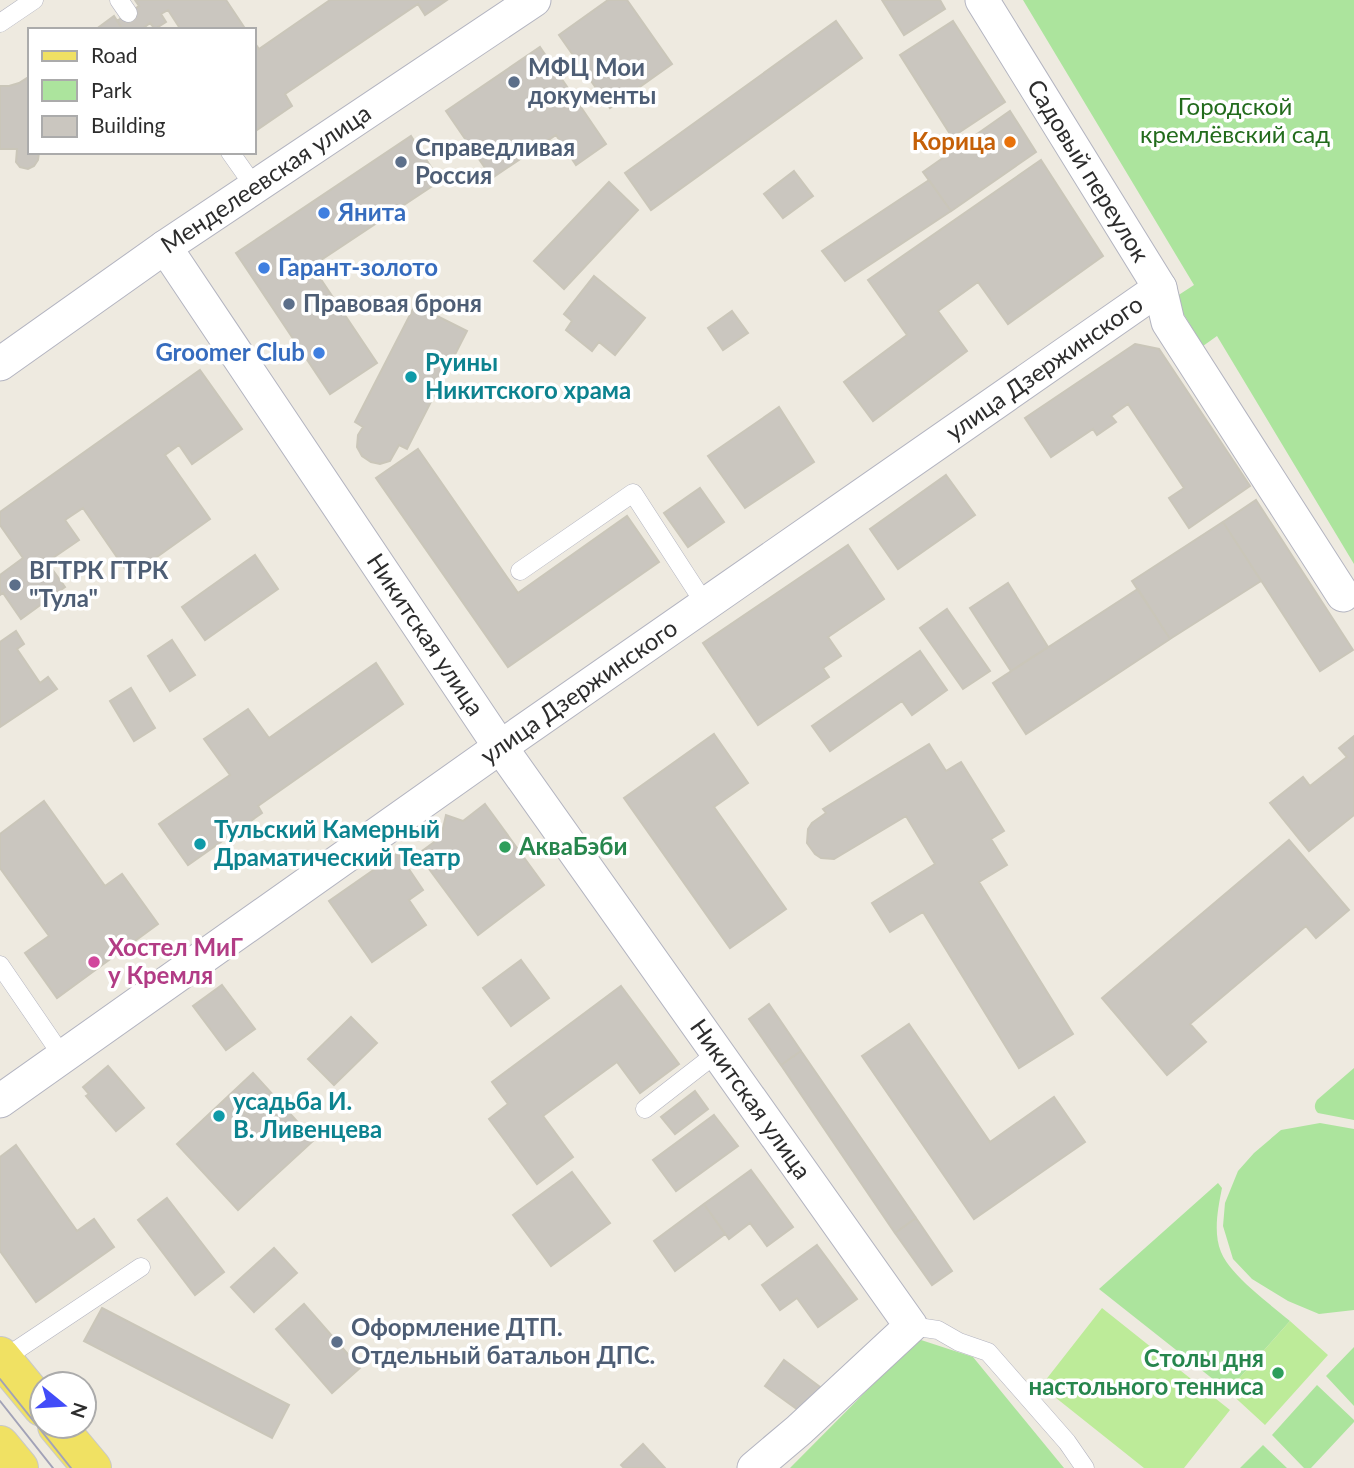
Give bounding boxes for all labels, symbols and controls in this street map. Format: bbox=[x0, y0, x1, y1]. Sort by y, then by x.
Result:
legend bbox=[28, 28, 256, 154]
text: Road bbox=[91, 42, 138, 67]
place label: МФЦ Мои документы bbox=[528, 52, 656, 109]
marker: МФЦ Мои документы bbox=[506, 74, 522, 90]
street label: Садовый переулок bbox=[1022, 74, 1156, 267]
text: Park bbox=[91, 77, 132, 102]
park label: Городской кремлёвский сад bbox=[1140, 91, 1330, 148]
street label: Менделеевская улица bbox=[155, 98, 376, 259]
text: Building bbox=[91, 112, 166, 137]
place label: Корица bbox=[912, 126, 996, 155]
place label: Справедливая Россия bbox=[415, 132, 575, 189]
marker: Корица bbox=[1002, 134, 1018, 150]
marker: Справедливая Россия bbox=[393, 154, 409, 170]
place label: Янита bbox=[337, 197, 406, 226]
marker: Янита bbox=[316, 205, 332, 221]
place label: Гарант-золото bbox=[278, 252, 438, 281]
marker: Гарант-золото bbox=[256, 260, 272, 276]
place label: Правовая броня bbox=[303, 288, 482, 317]
street label: улица Дзержинского bbox=[940, 289, 1148, 446]
marker: Правовая броня bbox=[281, 296, 297, 312]
place label: Groomer Club bbox=[155, 337, 305, 366]
marker: Groomer Club bbox=[311, 345, 327, 361]
place label: Руины Никитского храма bbox=[425, 347, 631, 404]
marker: Руины Никитского храма bbox=[403, 369, 419, 385]
street label: Никитская улица bbox=[361, 547, 491, 721]
place label: ВГТРК ГТРК "Тула" bbox=[29, 555, 169, 612]
marker: ВГТРК ГТРК "Тула" bbox=[7, 577, 23, 593]
street label: улица Дзержинского bbox=[474, 612, 682, 769]
place label: Тульский Камерный Драматический Театр bbox=[214, 814, 461, 871]
place label: АкваБэби bbox=[518, 831, 627, 860]
marker: Тульский Камерный Драматический Театр bbox=[192, 836, 208, 852]
marker: АкваБэби bbox=[497, 839, 513, 855]
place label: Хостел МиГ у Кремля bbox=[108, 932, 243, 989]
marker: Хостел МиГ у Кремля bbox=[86, 954, 102, 970]
street label: Никитская улица bbox=[685, 1013, 818, 1184]
place label: усадьба И. В. Ливенцева bbox=[233, 1086, 382, 1143]
marker: усадьба И. В. Ливенцева bbox=[211, 1108, 227, 1124]
place label: Оформление ДТП. Отдельный батальон ДПС. bbox=[351, 1312, 655, 1369]
marker: Оформление ДТП. Отдельный батальон ДПС. bbox=[329, 1334, 345, 1350]
place label: Cтолы дня настольного тенниса bbox=[1029, 1343, 1264, 1400]
marker: Cтолы дня настольного тенниса bbox=[1270, 1365, 1286, 1381]
north arrow bbox=[28, 1370, 98, 1440]
text: N bbox=[66, 1400, 93, 1421]

